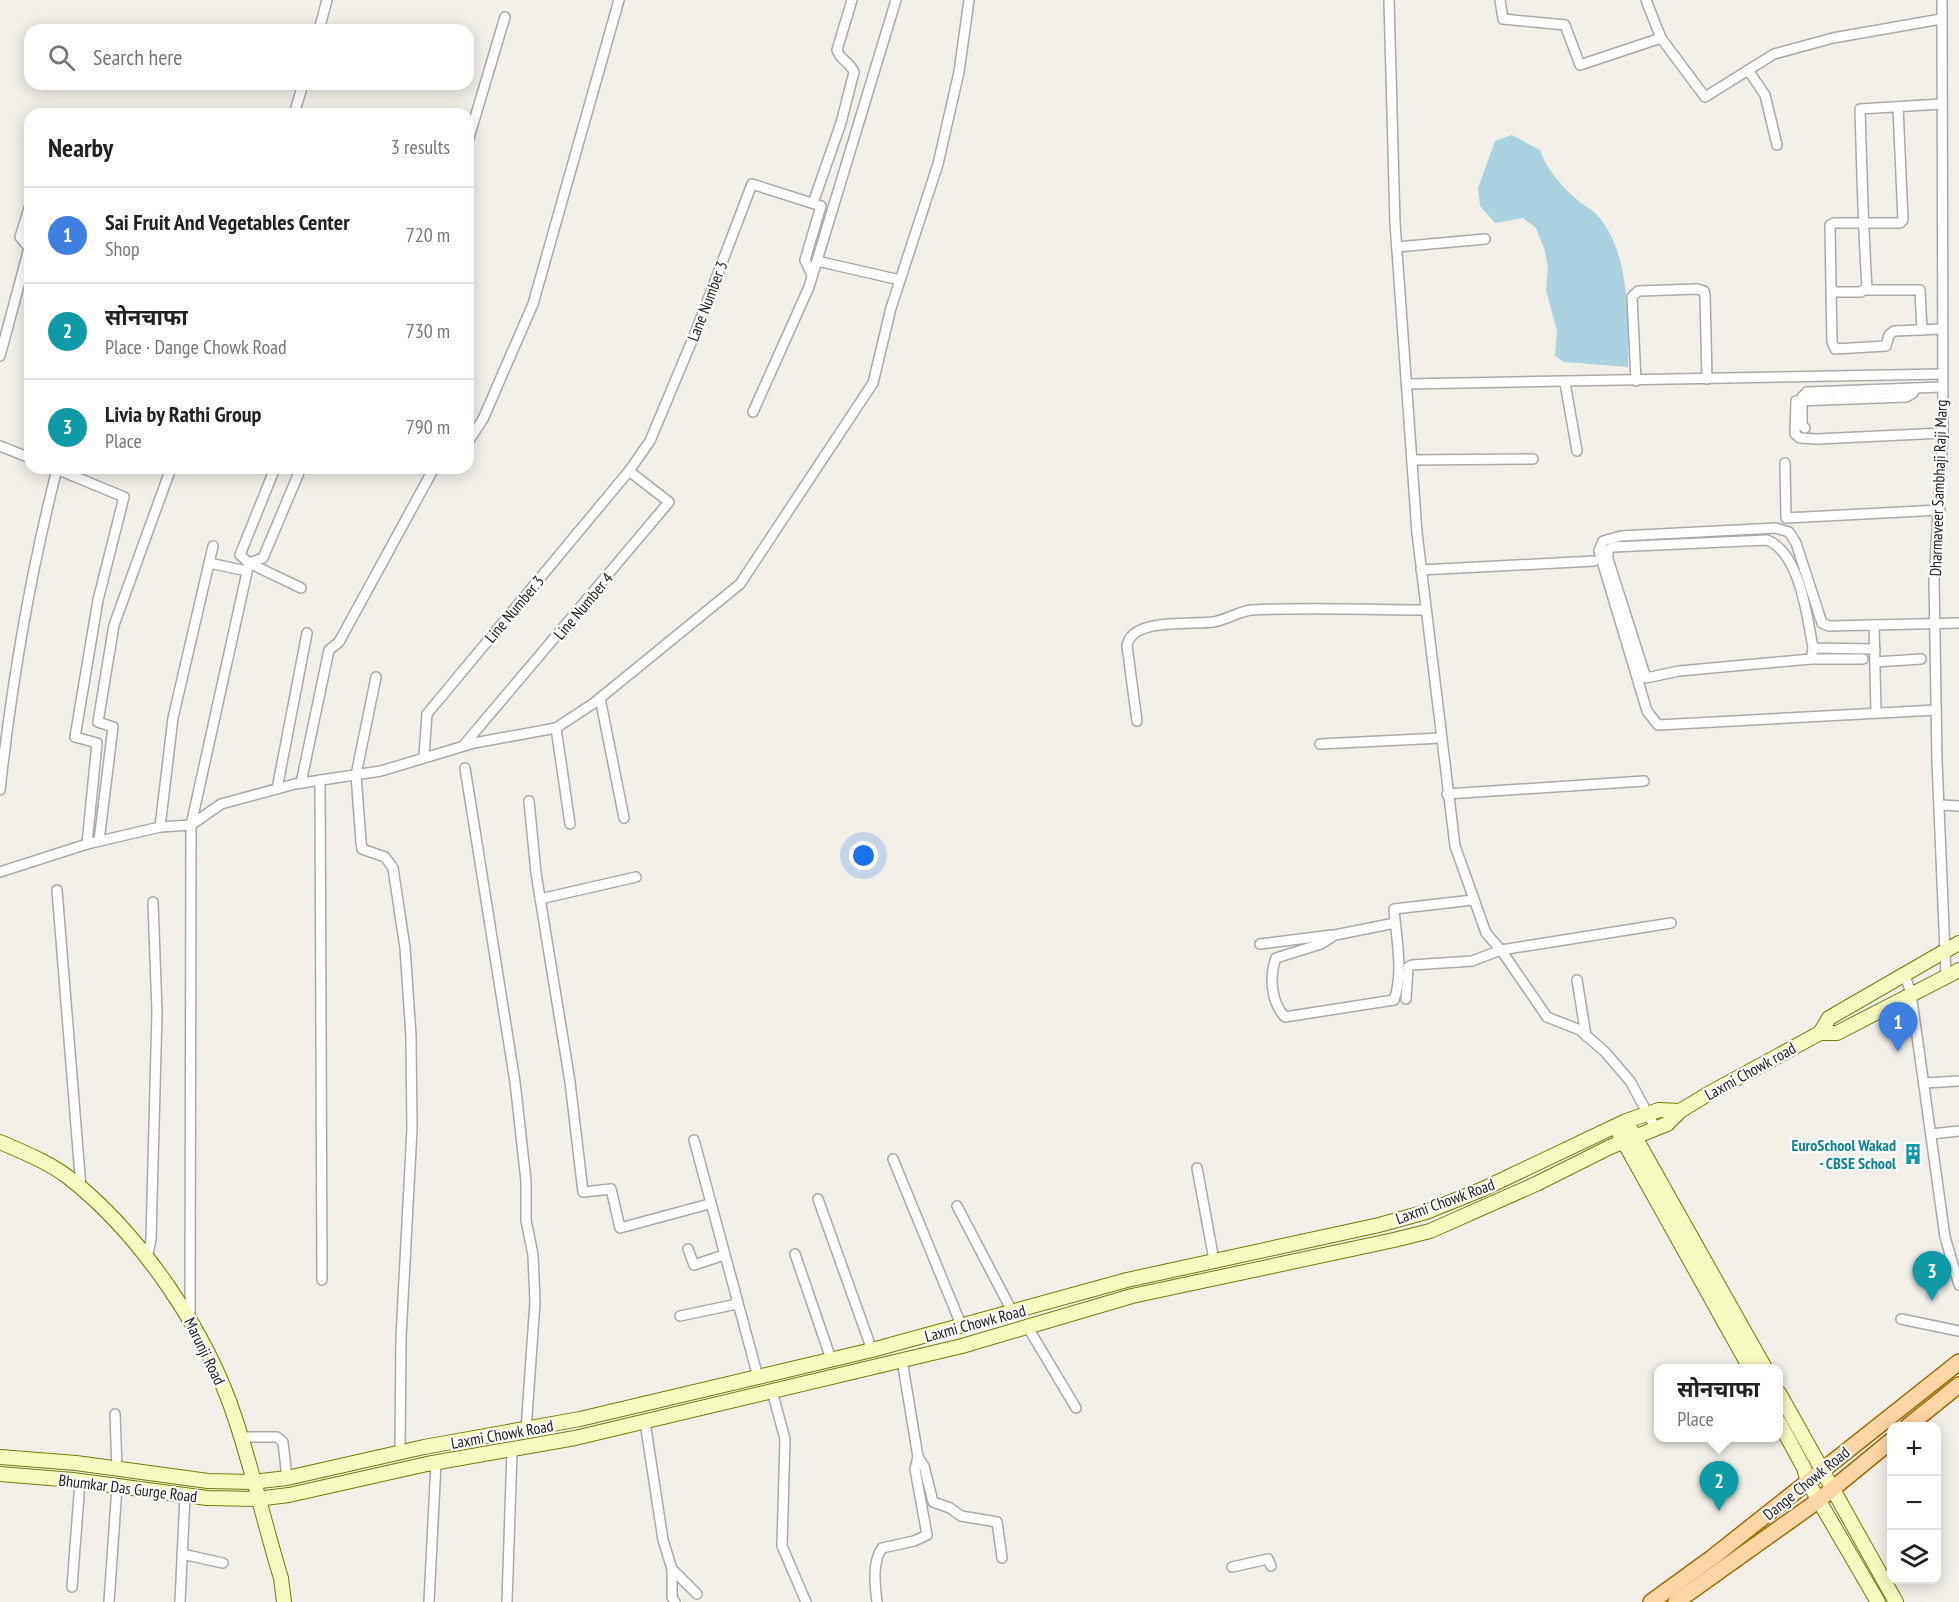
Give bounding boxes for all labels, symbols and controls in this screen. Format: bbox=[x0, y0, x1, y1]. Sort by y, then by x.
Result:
search box bbox=[24, 24, 474, 90]
icon: search bbox=[45, 41, 78, 74]
text: Search here bbox=[93, 43, 182, 71]
text: Nearby bbox=[48, 131, 113, 164]
text: 3 results bbox=[391, 134, 450, 160]
text: Sai Fruit And Vegetables Center bbox=[105, 208, 350, 236]
text: 1 bbox=[63, 222, 72, 248]
text: 720 m bbox=[406, 222, 450, 248]
text: Shop bbox=[105, 236, 140, 262]
street label: Lane Number 3 bbox=[683, 258, 731, 344]
text: सोनचाफा bbox=[105, 303, 188, 331]
text: 2 bbox=[63, 318, 72, 344]
text: 730 m bbox=[406, 318, 450, 344]
text: Place · Dange Chowk Road bbox=[105, 334, 287, 360]
street label: Dharmaveer Sambhaji Raji Marg bbox=[1925, 399, 1951, 577]
text: Livia by Rathi Group bbox=[105, 400, 261, 428]
text: 3 bbox=[63, 414, 72, 440]
text: 790 m bbox=[406, 414, 450, 440]
text: Place bbox=[105, 428, 142, 454]
street label: Line Number 4 bbox=[549, 568, 617, 644]
street label: Line Number 3 bbox=[480, 571, 548, 647]
your location bbox=[849, 841, 878, 870]
pin: 1 bbox=[1878, 1002, 1918, 1052]
street label: Laxmi Chowk road bbox=[1701, 1038, 1799, 1104]
place label: EuroSchool Wakad - CBSE School bbox=[1792, 1135, 1896, 1173]
building icon: EuroSchool Wakad - CBSE School bbox=[1901, 1142, 1925, 1166]
street label: Laxmi Chowk Road bbox=[1393, 1174, 1497, 1228]
pin: 3 bbox=[1912, 1252, 1952, 1301]
street label: Laxmi Chowk Road bbox=[922, 1300, 1028, 1346]
street label: Marunji Road bbox=[180, 1314, 230, 1388]
popup bbox=[1654, 1364, 1783, 1442]
text: सोनचाफा bbox=[1677, 1375, 1760, 1403]
text: Place bbox=[1677, 1406, 1714, 1432]
street label: Laxmi Chowk Road bbox=[449, 1415, 555, 1453]
map controls bbox=[1887, 1422, 1941, 1584]
button: + bbox=[1887, 1422, 1941, 1476]
street label: Dange Chowk Road bbox=[1759, 1442, 1853, 1524]
pin: 2 bbox=[1700, 1462, 1738, 1511]
street label: Bhumkar Das Gurge Road bbox=[58, 1470, 198, 1506]
button: − bbox=[1887, 1476, 1941, 1530]
button: layers bbox=[1887, 1530, 1941, 1584]

